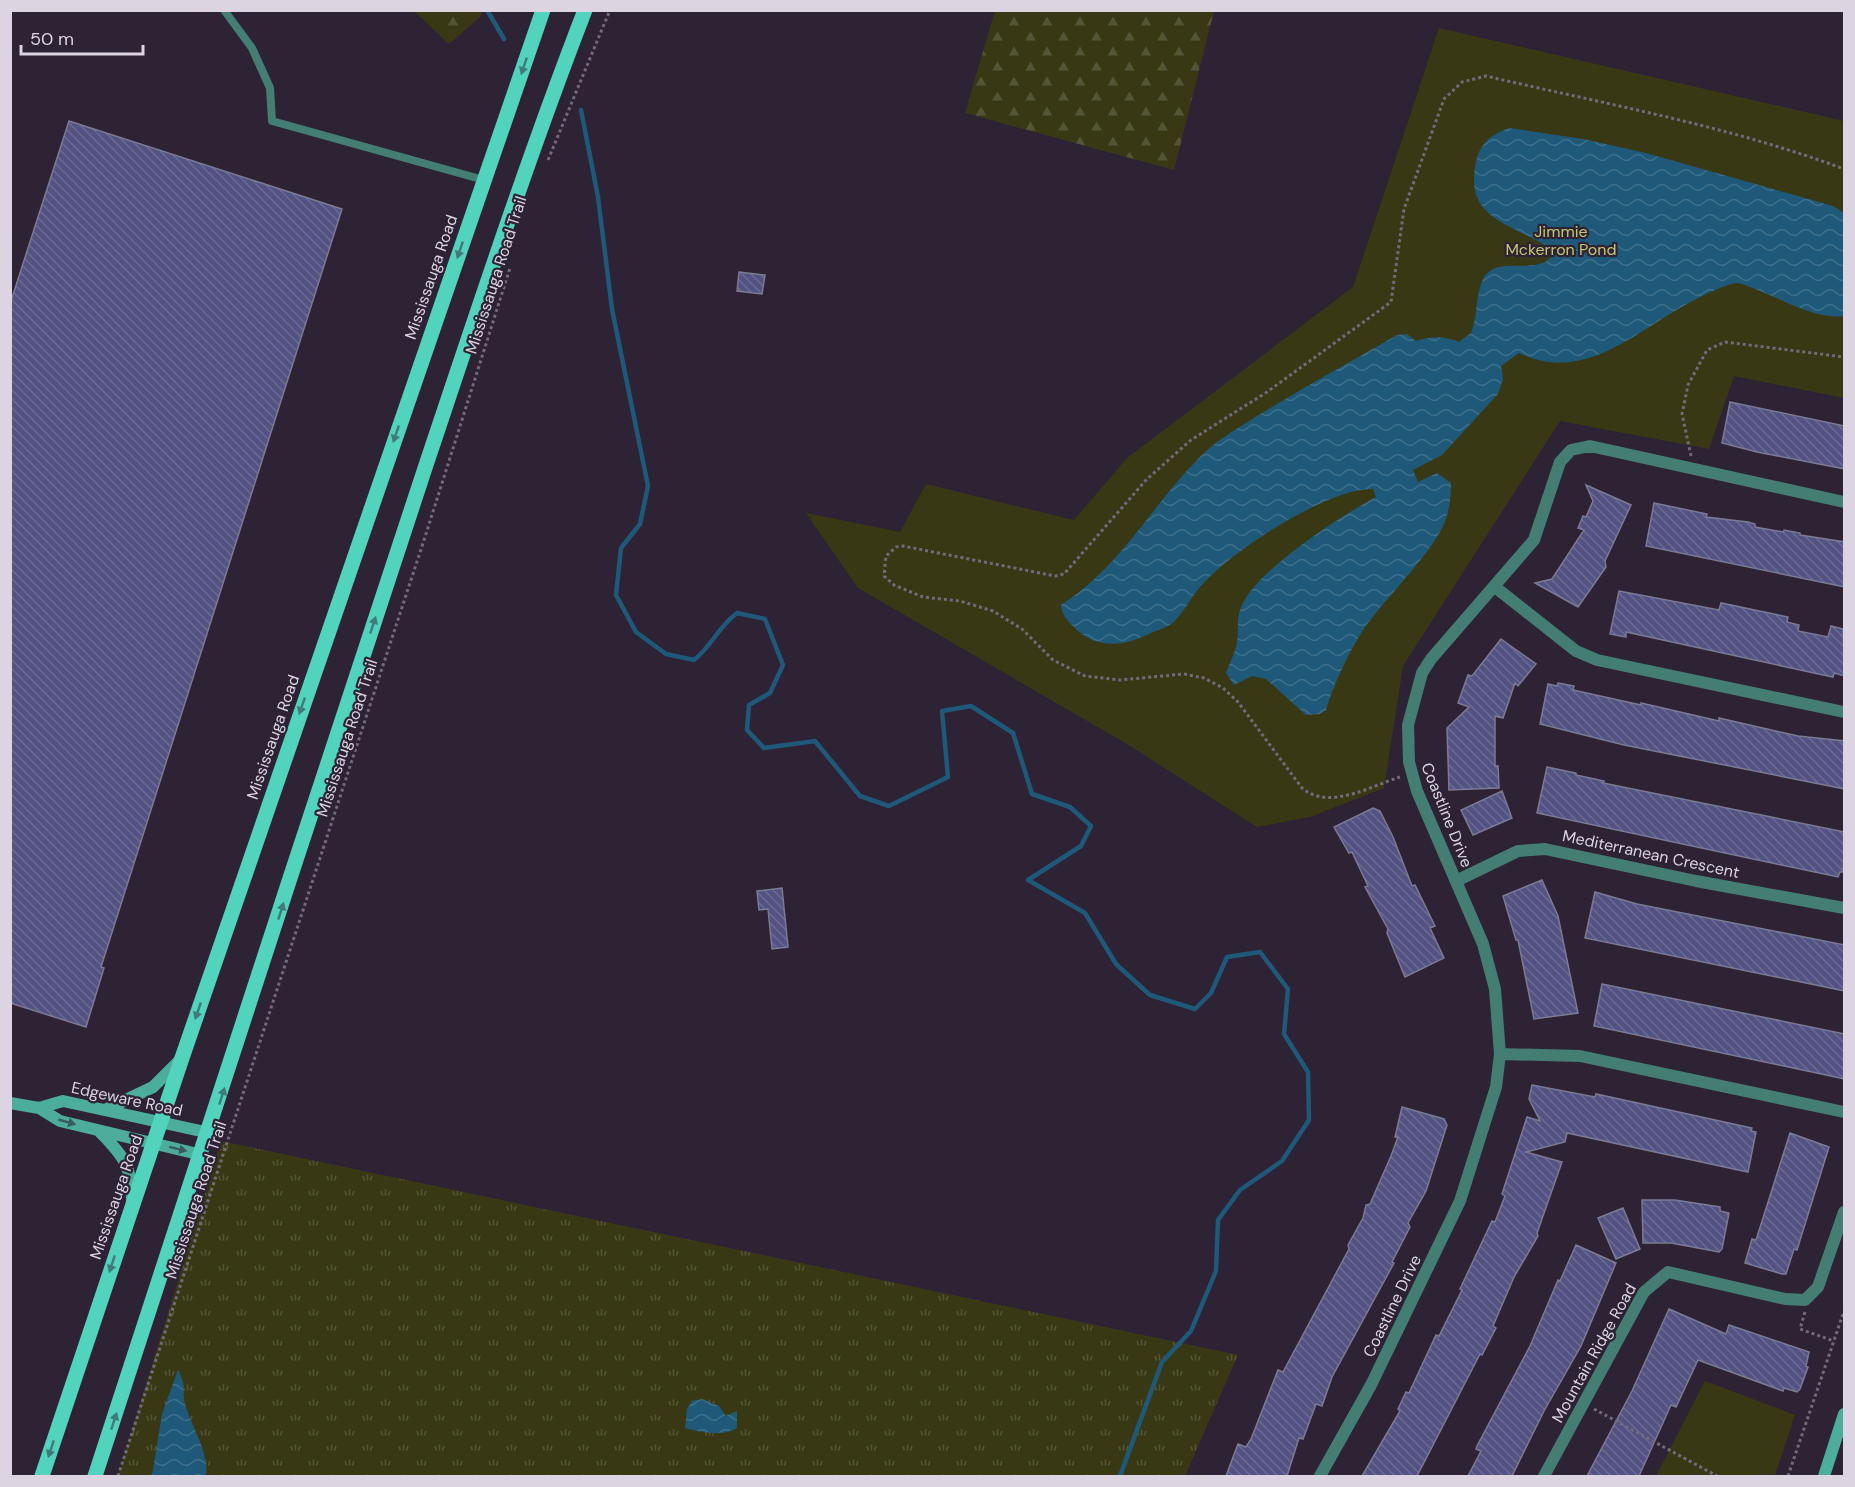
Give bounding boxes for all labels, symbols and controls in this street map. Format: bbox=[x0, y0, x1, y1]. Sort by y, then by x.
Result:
scale bar bbox=[21, 18, 142, 56]
text: 50 m bbox=[30, 27, 74, 51]
one-way arrow bbox=[519, 57, 529, 75]
street label: Mississauga Road Trail bbox=[461, 193, 531, 357]
street label: Mississauga Road bbox=[400, 212, 462, 342]
park label: Jimmie Mckerron Pond bbox=[1505, 221, 1617, 260]
one-way arrow bbox=[455, 241, 464, 259]
one-way arrow bbox=[390, 425, 400, 443]
one-way arrow bbox=[368, 616, 378, 634]
street label: Mississauga Road Trail bbox=[312, 656, 382, 820]
street label: Mississauga Road bbox=[242, 672, 304, 802]
one-way arrow bbox=[297, 697, 306, 715]
street label: Coastline Drive bbox=[1416, 759, 1478, 871]
street label: Mediterranean Crescent bbox=[1561, 825, 1741, 883]
one-way arrow bbox=[277, 902, 286, 920]
one-way arrow bbox=[193, 1002, 202, 1020]
street label: Edgeware Road bbox=[69, 1077, 185, 1121]
one-way arrow bbox=[217, 1087, 227, 1105]
one-way arrow bbox=[58, 1118, 76, 1127]
street label: Mississauga Road Trail bbox=[161, 1118, 231, 1282]
street label: Mississauga Road bbox=[85, 1132, 147, 1262]
one-way arrow bbox=[169, 1145, 187, 1155]
street label: Coastline Drive bbox=[1358, 1251, 1426, 1361]
one-way arrow bbox=[107, 1255, 117, 1273]
street label: Mountain Ridge Road bbox=[1547, 1280, 1641, 1426]
one-way arrow bbox=[109, 1412, 119, 1430]
one-way arrow bbox=[46, 1440, 56, 1458]

